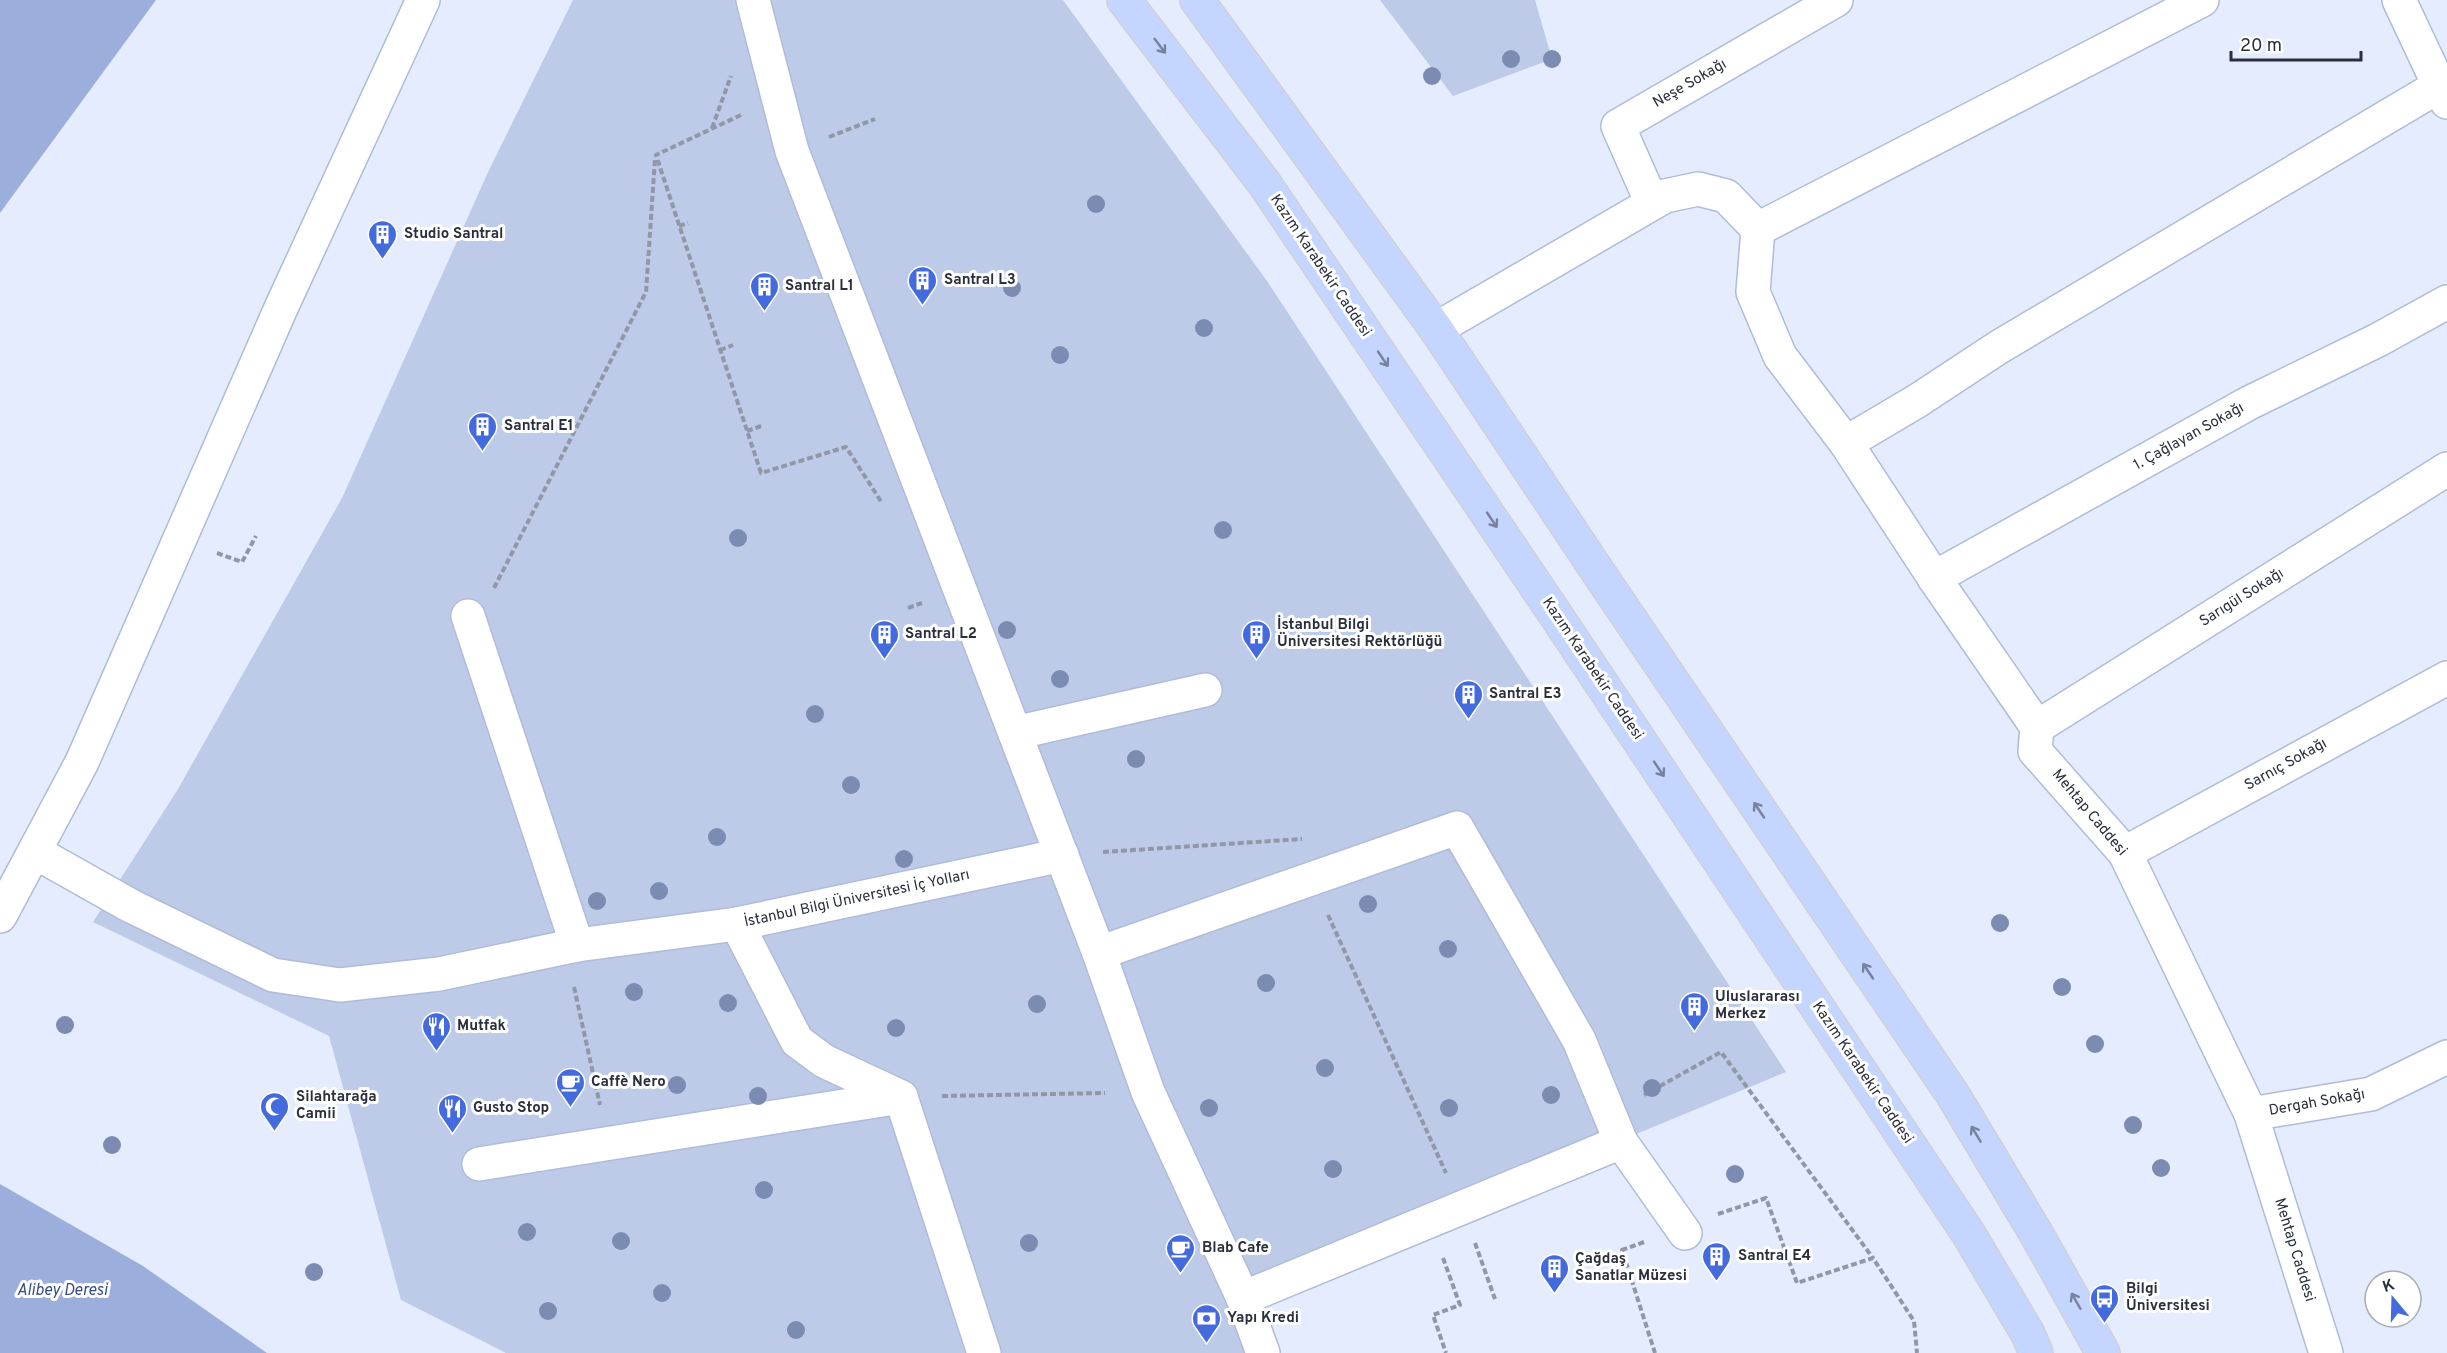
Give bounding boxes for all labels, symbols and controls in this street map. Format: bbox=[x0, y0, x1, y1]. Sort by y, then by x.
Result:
scale bar bbox=[2231, 24, 2362, 62]
text: 20 m bbox=[2240, 35, 2282, 58]
one-way arrow bbox=[1153, 38, 1166, 54]
street label: Neşe Sokağı bbox=[1650, 55, 1730, 113]
street label: Kazım Karabekir Caddesi bbox=[1265, 191, 1375, 341]
building icon: Studio Santral bbox=[367, 218, 399, 260]
place label: Studio Santral bbox=[404, 225, 503, 244]
building icon: Santral L3 bbox=[907, 264, 939, 306]
building icon: Santral L1 bbox=[748, 270, 780, 312]
place label: Santral L3 bbox=[944, 271, 1016, 290]
place label: Santral L1 bbox=[785, 277, 854, 296]
one-way arrow bbox=[1377, 350, 1389, 366]
street label: 1. Çağlayan Sokağı bbox=[2130, 399, 2248, 475]
building icon: Santral E1 bbox=[467, 410, 499, 452]
place label: Santral E1 bbox=[504, 417, 574, 436]
one-way arrow bbox=[1486, 512, 1498, 528]
street label: Sarıgül Sokağı bbox=[2196, 564, 2288, 632]
street label: Kazım Karabekir Caddesi bbox=[1537, 594, 1647, 744]
place label: İstanbul Bilgi Üniversitesi Rektörlüğü bbox=[1277, 615, 1442, 652]
building icon: Santral L2 bbox=[868, 618, 900, 660]
building icon: İstanbul Bilgi Üniversitesi Rektörlüğü bbox=[1240, 618, 1272, 660]
place label: Santral L2 bbox=[905, 625, 977, 644]
building icon: Santral E3 bbox=[1452, 678, 1484, 720]
place label: Santral E3 bbox=[1489, 685, 1562, 704]
street label: Sarnıç Sokağı bbox=[2241, 735, 2331, 795]
one-way arrow bbox=[1653, 761, 1666, 778]
street label: Mehtap Caddesi bbox=[2047, 766, 2131, 860]
one-way arrow bbox=[1753, 802, 1765, 819]
street label: İstanbul Bilgi Üniversitesi İç Yolları bbox=[742, 865, 972, 932]
one-way arrow bbox=[1862, 964, 1874, 980]
place label: Uluslararası Merkez bbox=[1715, 988, 1800, 1024]
building icon: Uluslararası Merkez bbox=[1678, 990, 1710, 1032]
street label: Kazım Karabekir Caddesi bbox=[1807, 998, 1917, 1148]
restaurant icon: Mutfak bbox=[420, 1010, 452, 1052]
place label: Mutfak bbox=[457, 1017, 506, 1036]
cafe icon: Caffè Nero bbox=[554, 1066, 586, 1108]
place label: Caffè Nero bbox=[591, 1073, 666, 1092]
street label: Dergah Sokağı bbox=[2267, 1085, 2367, 1121]
place label: Silahtarağa Camii bbox=[296, 1088, 377, 1124]
mosque icon: Silahtarağa Camii bbox=[259, 1090, 291, 1132]
restaurant icon: Gusto Stop bbox=[436, 1092, 468, 1134]
place label: Gusto Stop bbox=[473, 1099, 549, 1118]
one-way arrow bbox=[1969, 1126, 1981, 1143]
street label: Mehtap Caddesi bbox=[2269, 1196, 2319, 1304]
cafe icon: Blab Cafe bbox=[1165, 1232, 1197, 1274]
place label: Blab Cafe bbox=[1202, 1239, 1269, 1258]
building icon: Santral E4 bbox=[1701, 1240, 1733, 1282]
place label: Santral E4 bbox=[1738, 1247, 1811, 1266]
place label: Çağdaş Sanatlar Müzesi bbox=[1575, 1250, 1687, 1286]
building icon: Çağdaş Sanatlar Müzesi bbox=[1538, 1252, 1570, 1294]
north arrow bbox=[2363, 1269, 2423, 1329]
text: K bbox=[2380, 1275, 2397, 1298]
place label: Bilgi Üniversitesi bbox=[2126, 1280, 2210, 1316]
water label: Alibey Deresi bbox=[17, 1281, 108, 1301]
bus stop icon: Bilgi Üniversitesi bbox=[2089, 1282, 2121, 1324]
one-way arrow bbox=[2069, 1293, 2081, 1310]
bank icon: Yapı Kredi bbox=[1190, 1302, 1222, 1344]
place label: Yapı Kredi bbox=[1227, 1309, 1299, 1328]

